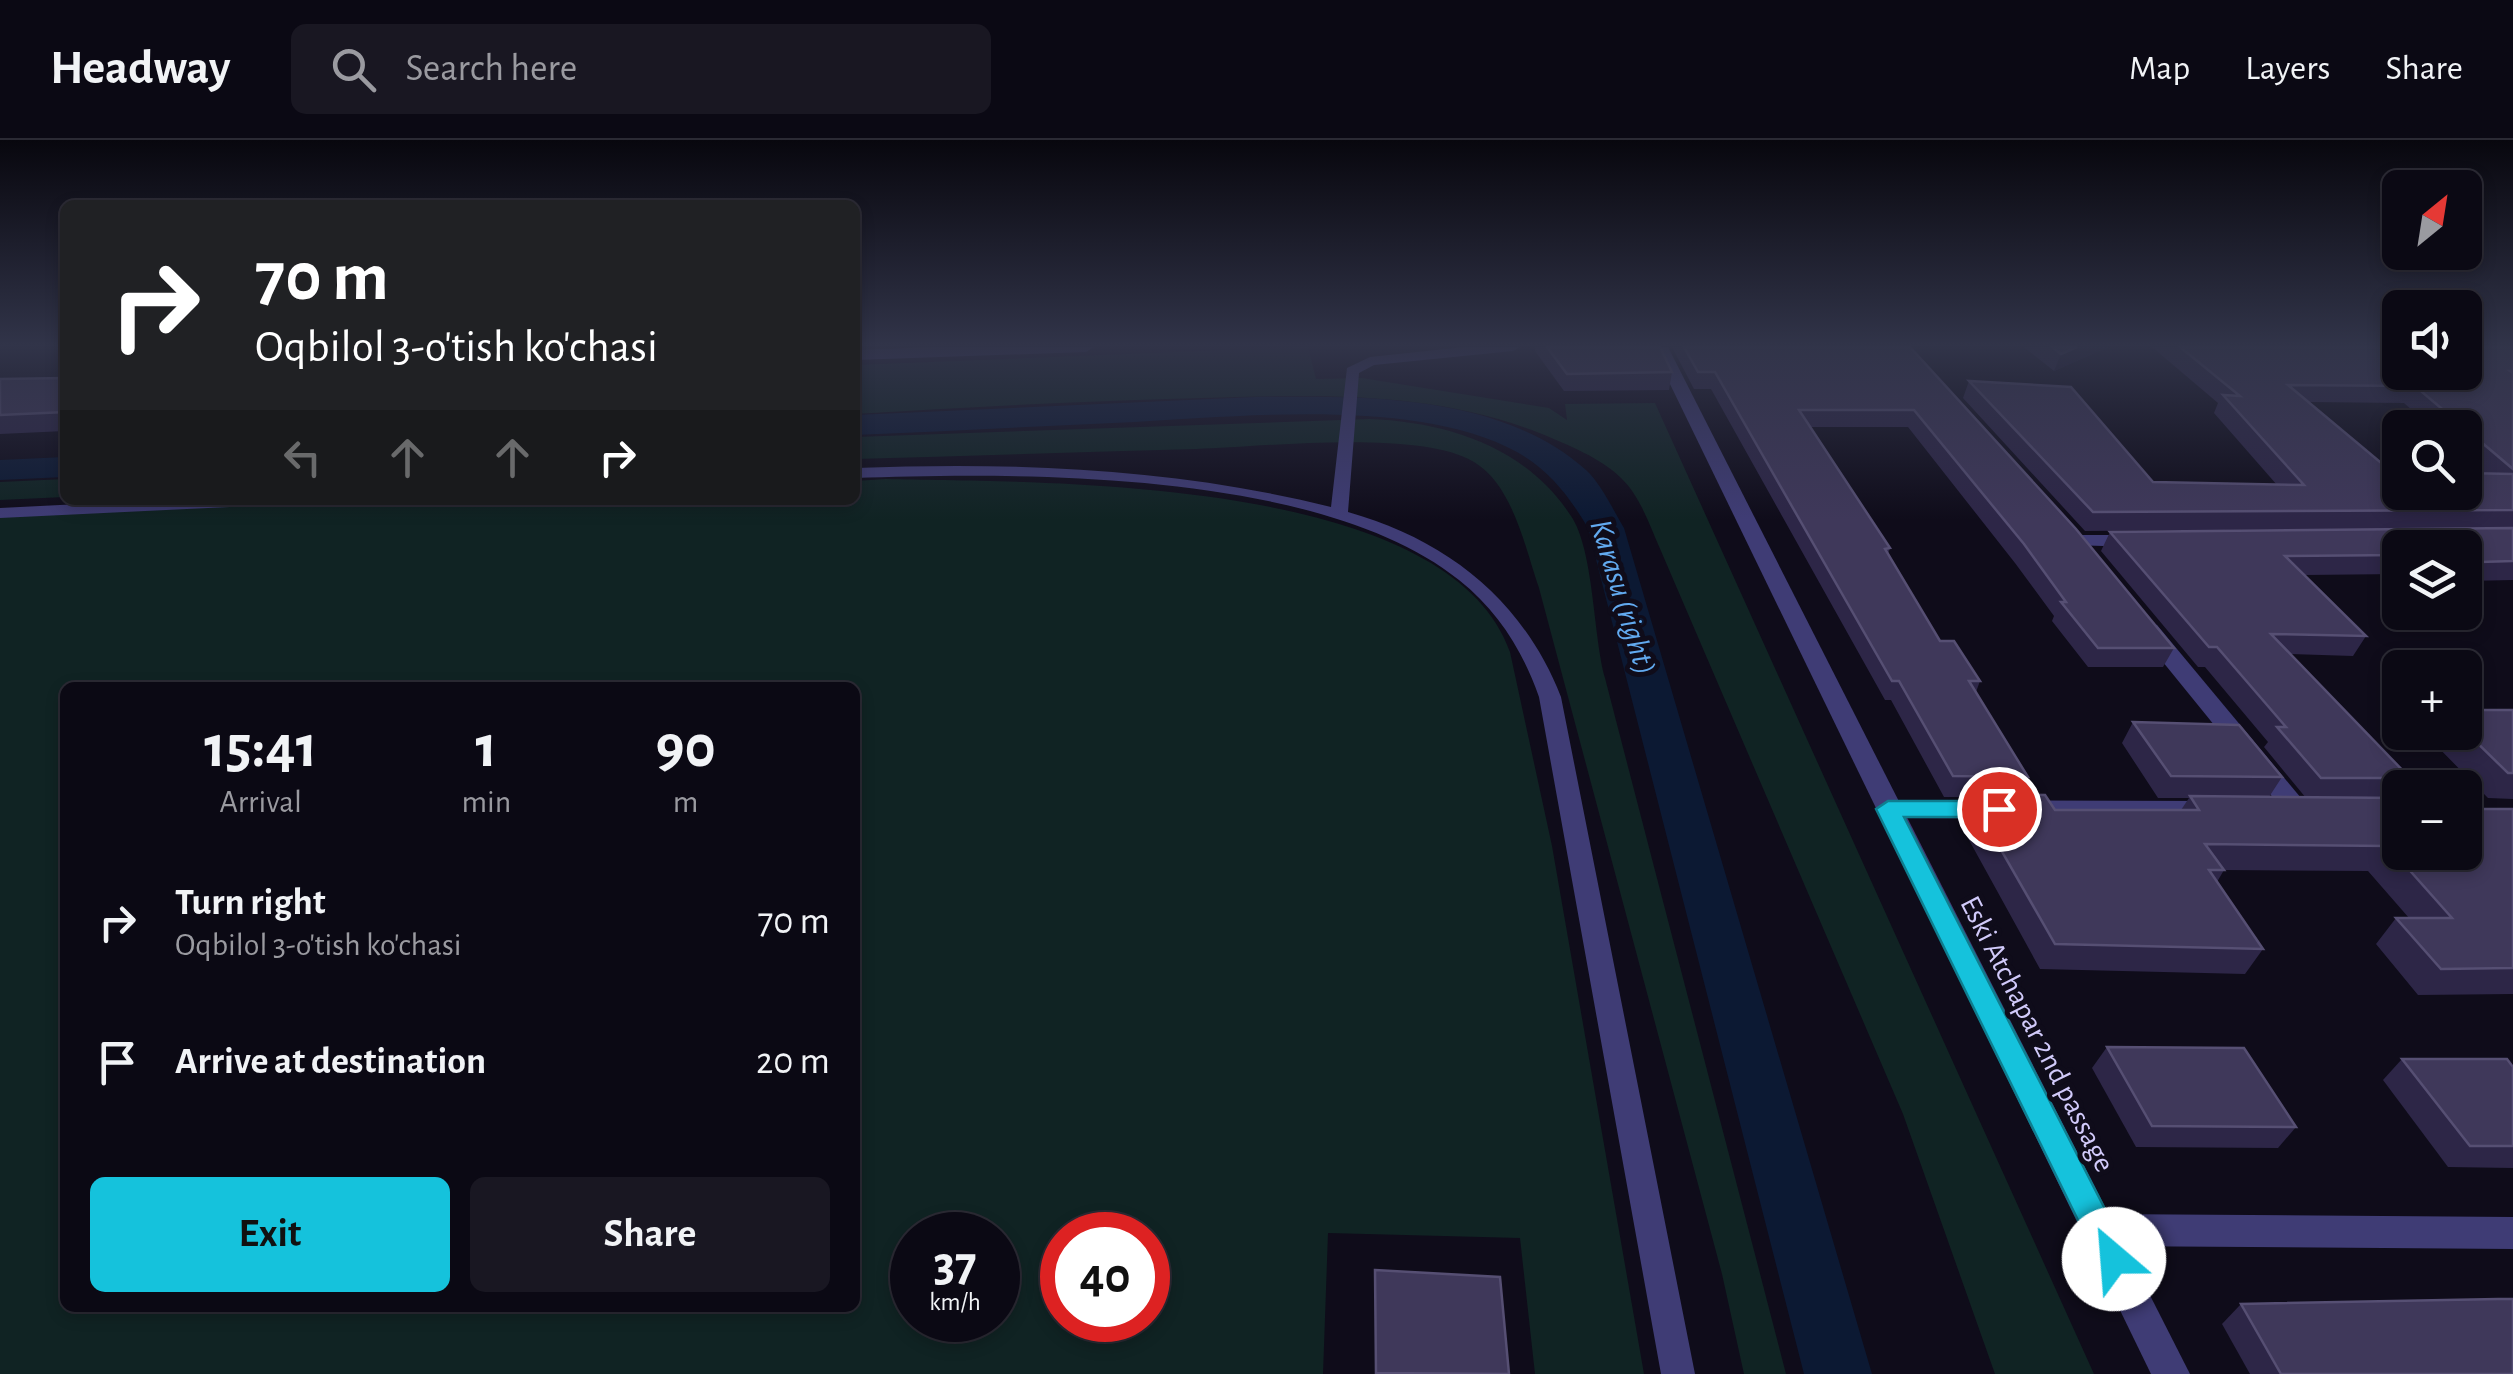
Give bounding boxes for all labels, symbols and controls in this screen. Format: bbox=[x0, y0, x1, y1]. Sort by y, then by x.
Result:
search box bbox=[291, 24, 991, 114]
icon: search bbox=[326, 42, 381, 97]
text: Headway bbox=[50, 45, 231, 93]
text: Search here bbox=[406, 50, 577, 88]
text: Map bbox=[2129, 51, 2190, 86]
text: Layers bbox=[2245, 51, 2330, 86]
text: Share bbox=[2385, 51, 2463, 86]
north arrow bbox=[2382, 170, 2482, 270]
map controls bbox=[2382, 170, 2482, 870]
icon: right bbox=[90, 240, 220, 370]
text: 70 m bbox=[255, 243, 389, 313]
button: sound bbox=[2382, 290, 2482, 390]
text: Oqbilol 3-o'tish ko'chasi bbox=[255, 325, 658, 370]
button: search bbox=[2382, 410, 2482, 510]
icon: left bbox=[275, 430, 330, 485]
icon: ahead bbox=[380, 430, 435, 485]
icon: ahead bbox=[485, 430, 540, 485]
icon: right bbox=[590, 430, 645, 485]
water label: Karasu (right) bbox=[1584, 516, 1662, 678]
button: layers bbox=[2382, 530, 2482, 630]
button: + bbox=[2382, 650, 2482, 750]
text: 15:41 bbox=[204, 718, 317, 778]
text: 1 bbox=[476, 718, 497, 778]
text: 90 bbox=[656, 718, 716, 778]
pin bbox=[1957, 767, 2042, 852]
button: − bbox=[2382, 770, 2482, 870]
icon: arrive bbox=[1972, 782, 2027, 837]
text: Arrival bbox=[220, 786, 302, 818]
text: min bbox=[461, 786, 511, 818]
text: m bbox=[673, 786, 698, 818]
text: Turn right bbox=[175, 884, 325, 922]
street label: Eski Atchapar 2nd passage bbox=[1954, 891, 2120, 1177]
icon: right bbox=[90, 895, 145, 950]
text: 70 m bbox=[757, 903, 830, 941]
text: Oqbilol 3-o'tish ko'chasi bbox=[175, 929, 462, 961]
icon: arrive bbox=[90, 1035, 145, 1090]
text: Arrive at destination bbox=[175, 1043, 486, 1081]
text: 20 m bbox=[756, 1043, 830, 1081]
button: Exit bbox=[90, 1177, 450, 1292]
button: Share bbox=[470, 1177, 830, 1292]
position arrow bbox=[2062, 1207, 2166, 1311]
speed limit sign: 40 bbox=[1040, 1212, 1170, 1342]
text: 37 bbox=[933, 1240, 977, 1290]
text: km/h bbox=[929, 1290, 981, 1315]

